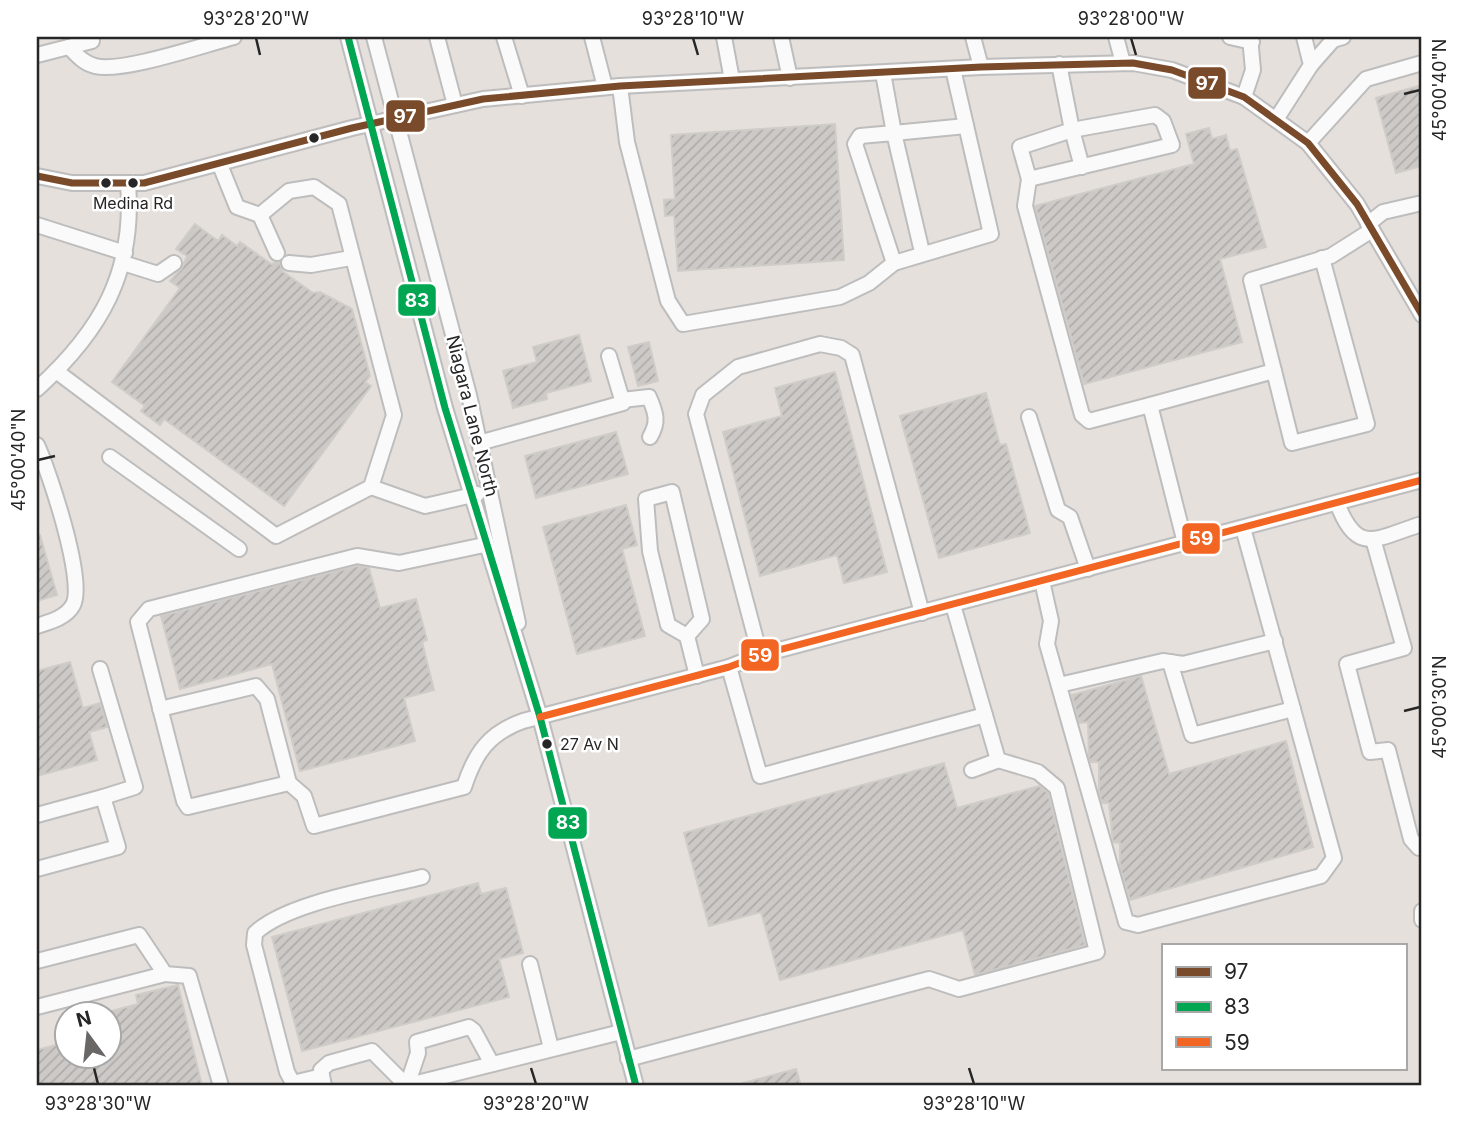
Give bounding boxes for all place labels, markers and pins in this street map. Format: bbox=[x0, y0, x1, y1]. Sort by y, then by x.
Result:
unlabelled marker bbox=[307, 131, 321, 145]
unlabelled marker bbox=[99, 176, 113, 190]
marker: Medina Rd bbox=[126, 176, 140, 190]
place label: Medina Rd bbox=[93, 193, 173, 213]
place label: 27 Av N bbox=[560, 734, 619, 754]
marker: 27 Av N bbox=[540, 737, 554, 751]

